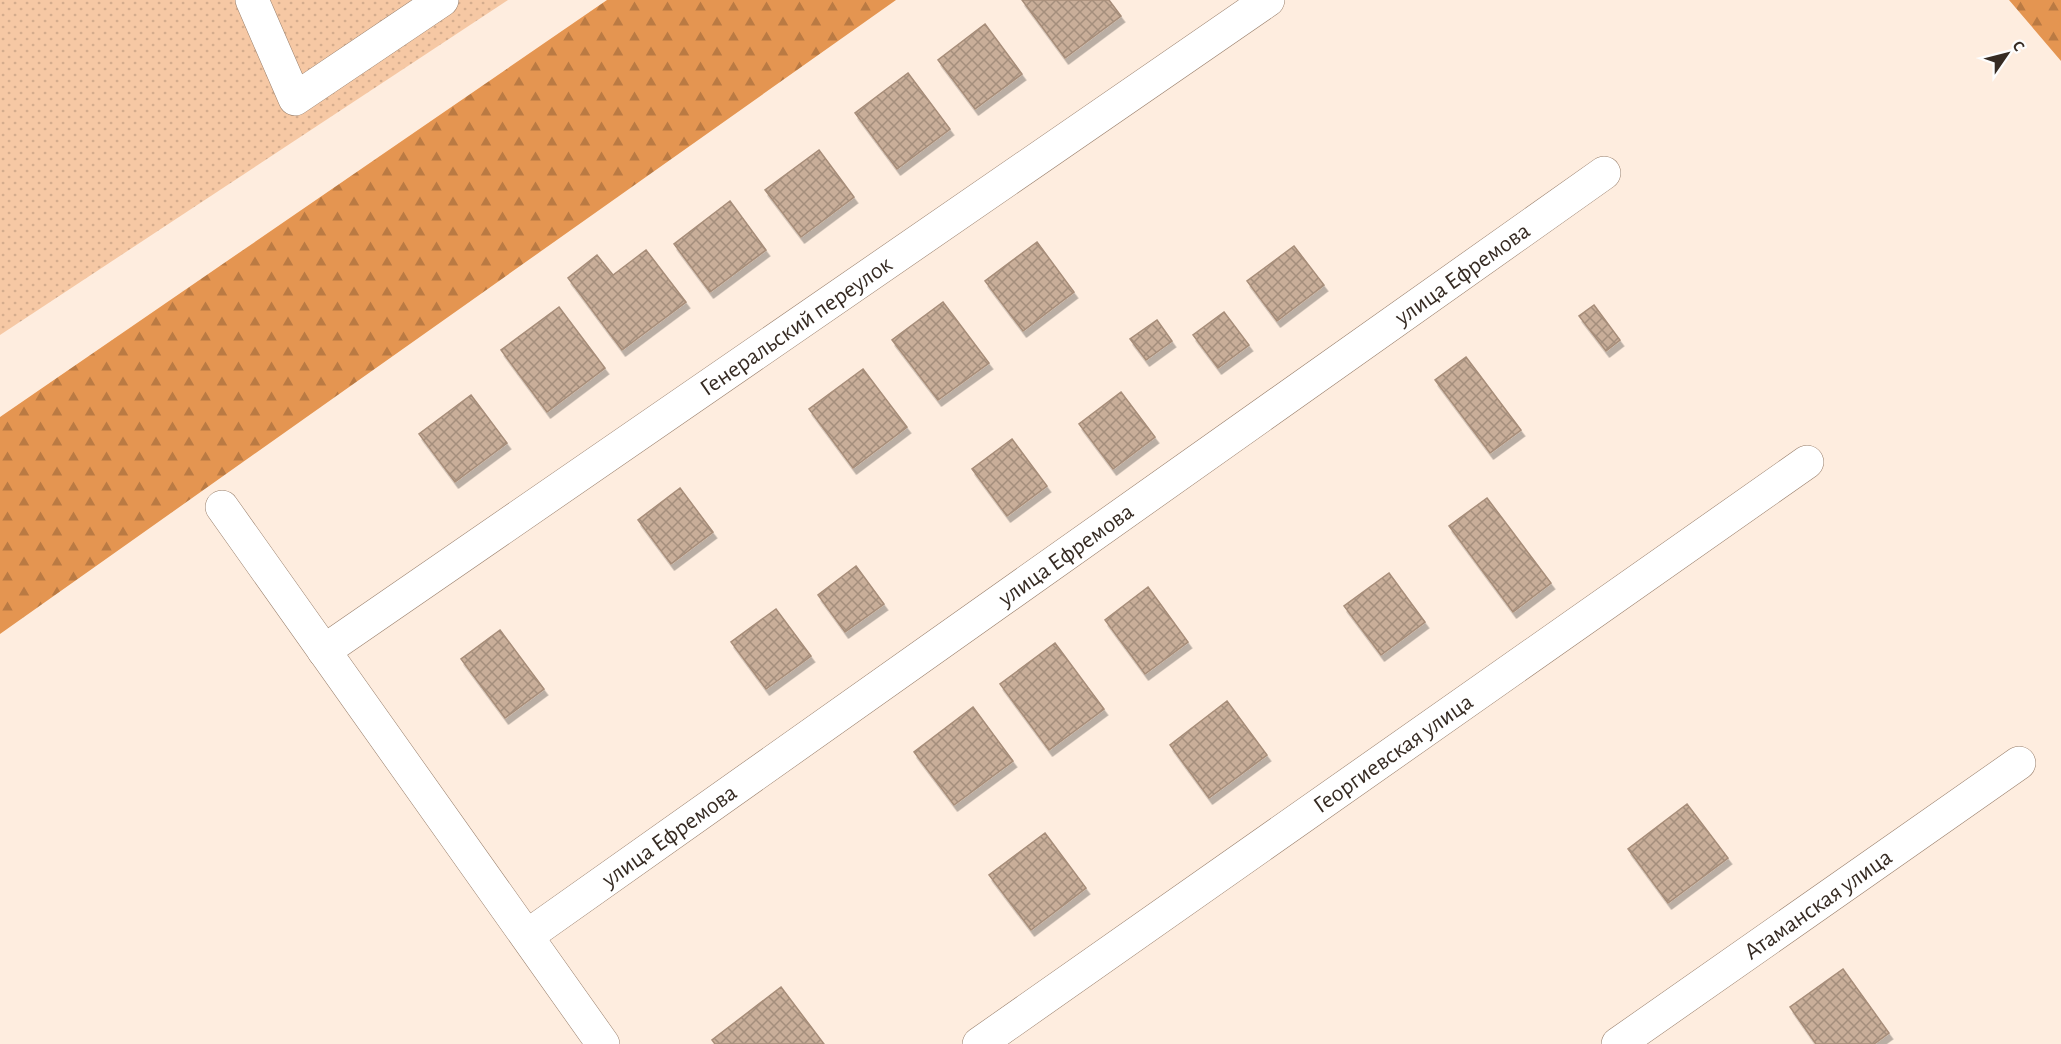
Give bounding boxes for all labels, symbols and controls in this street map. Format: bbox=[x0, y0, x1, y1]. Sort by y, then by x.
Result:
north arrow bbox=[1977, 24, 2037, 84]
text: С bbox=[2009, 38, 2028, 54]
street label: улица Ефремова bbox=[1390, 219, 1535, 331]
street label: Генеральский переулок bbox=[696, 252, 897, 401]
street label: улица Ефремова bbox=[993, 499, 1138, 612]
street label: Георгиевская улица bbox=[1309, 690, 1478, 818]
street label: улица Ефремова bbox=[597, 780, 741, 893]
street label: Атаманская улица bbox=[1740, 845, 1897, 965]

